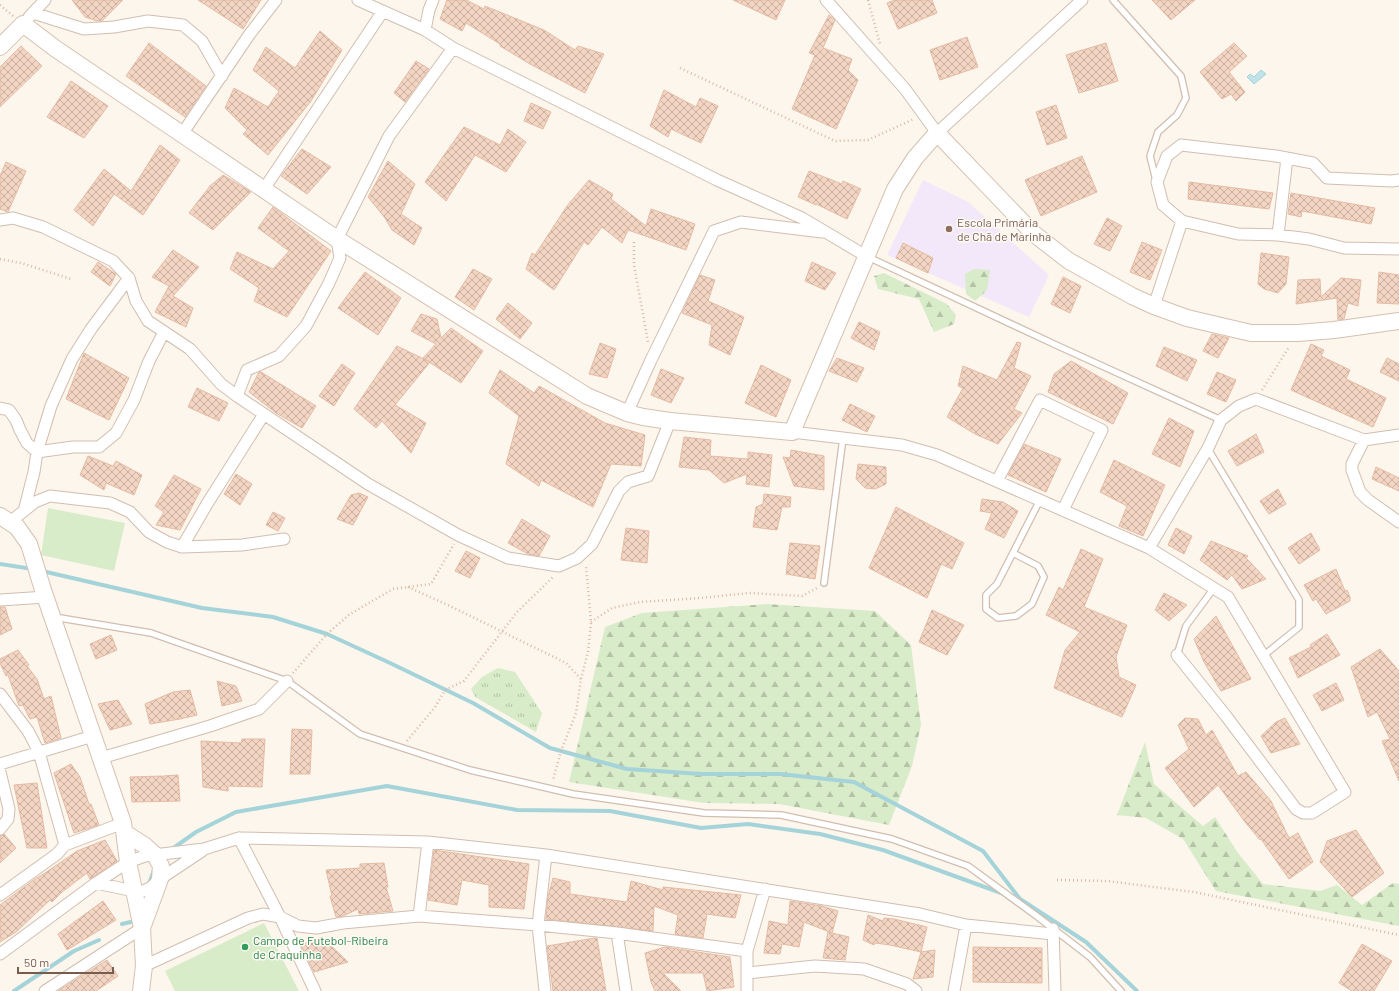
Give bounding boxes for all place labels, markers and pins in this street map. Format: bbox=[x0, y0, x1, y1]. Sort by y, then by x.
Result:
place label: Escola Primária de Chã de Marinha bbox=[957, 215, 1051, 243]
marker: Escola Primária de Chã de Marinha bbox=[944, 224, 954, 234]
place label: Campo de Futebol-Ribeira de Craquinha bbox=[253, 933, 388, 961]
marker: Campo de Futebol-Ribeira de Craquinha bbox=[240, 942, 250, 952]

